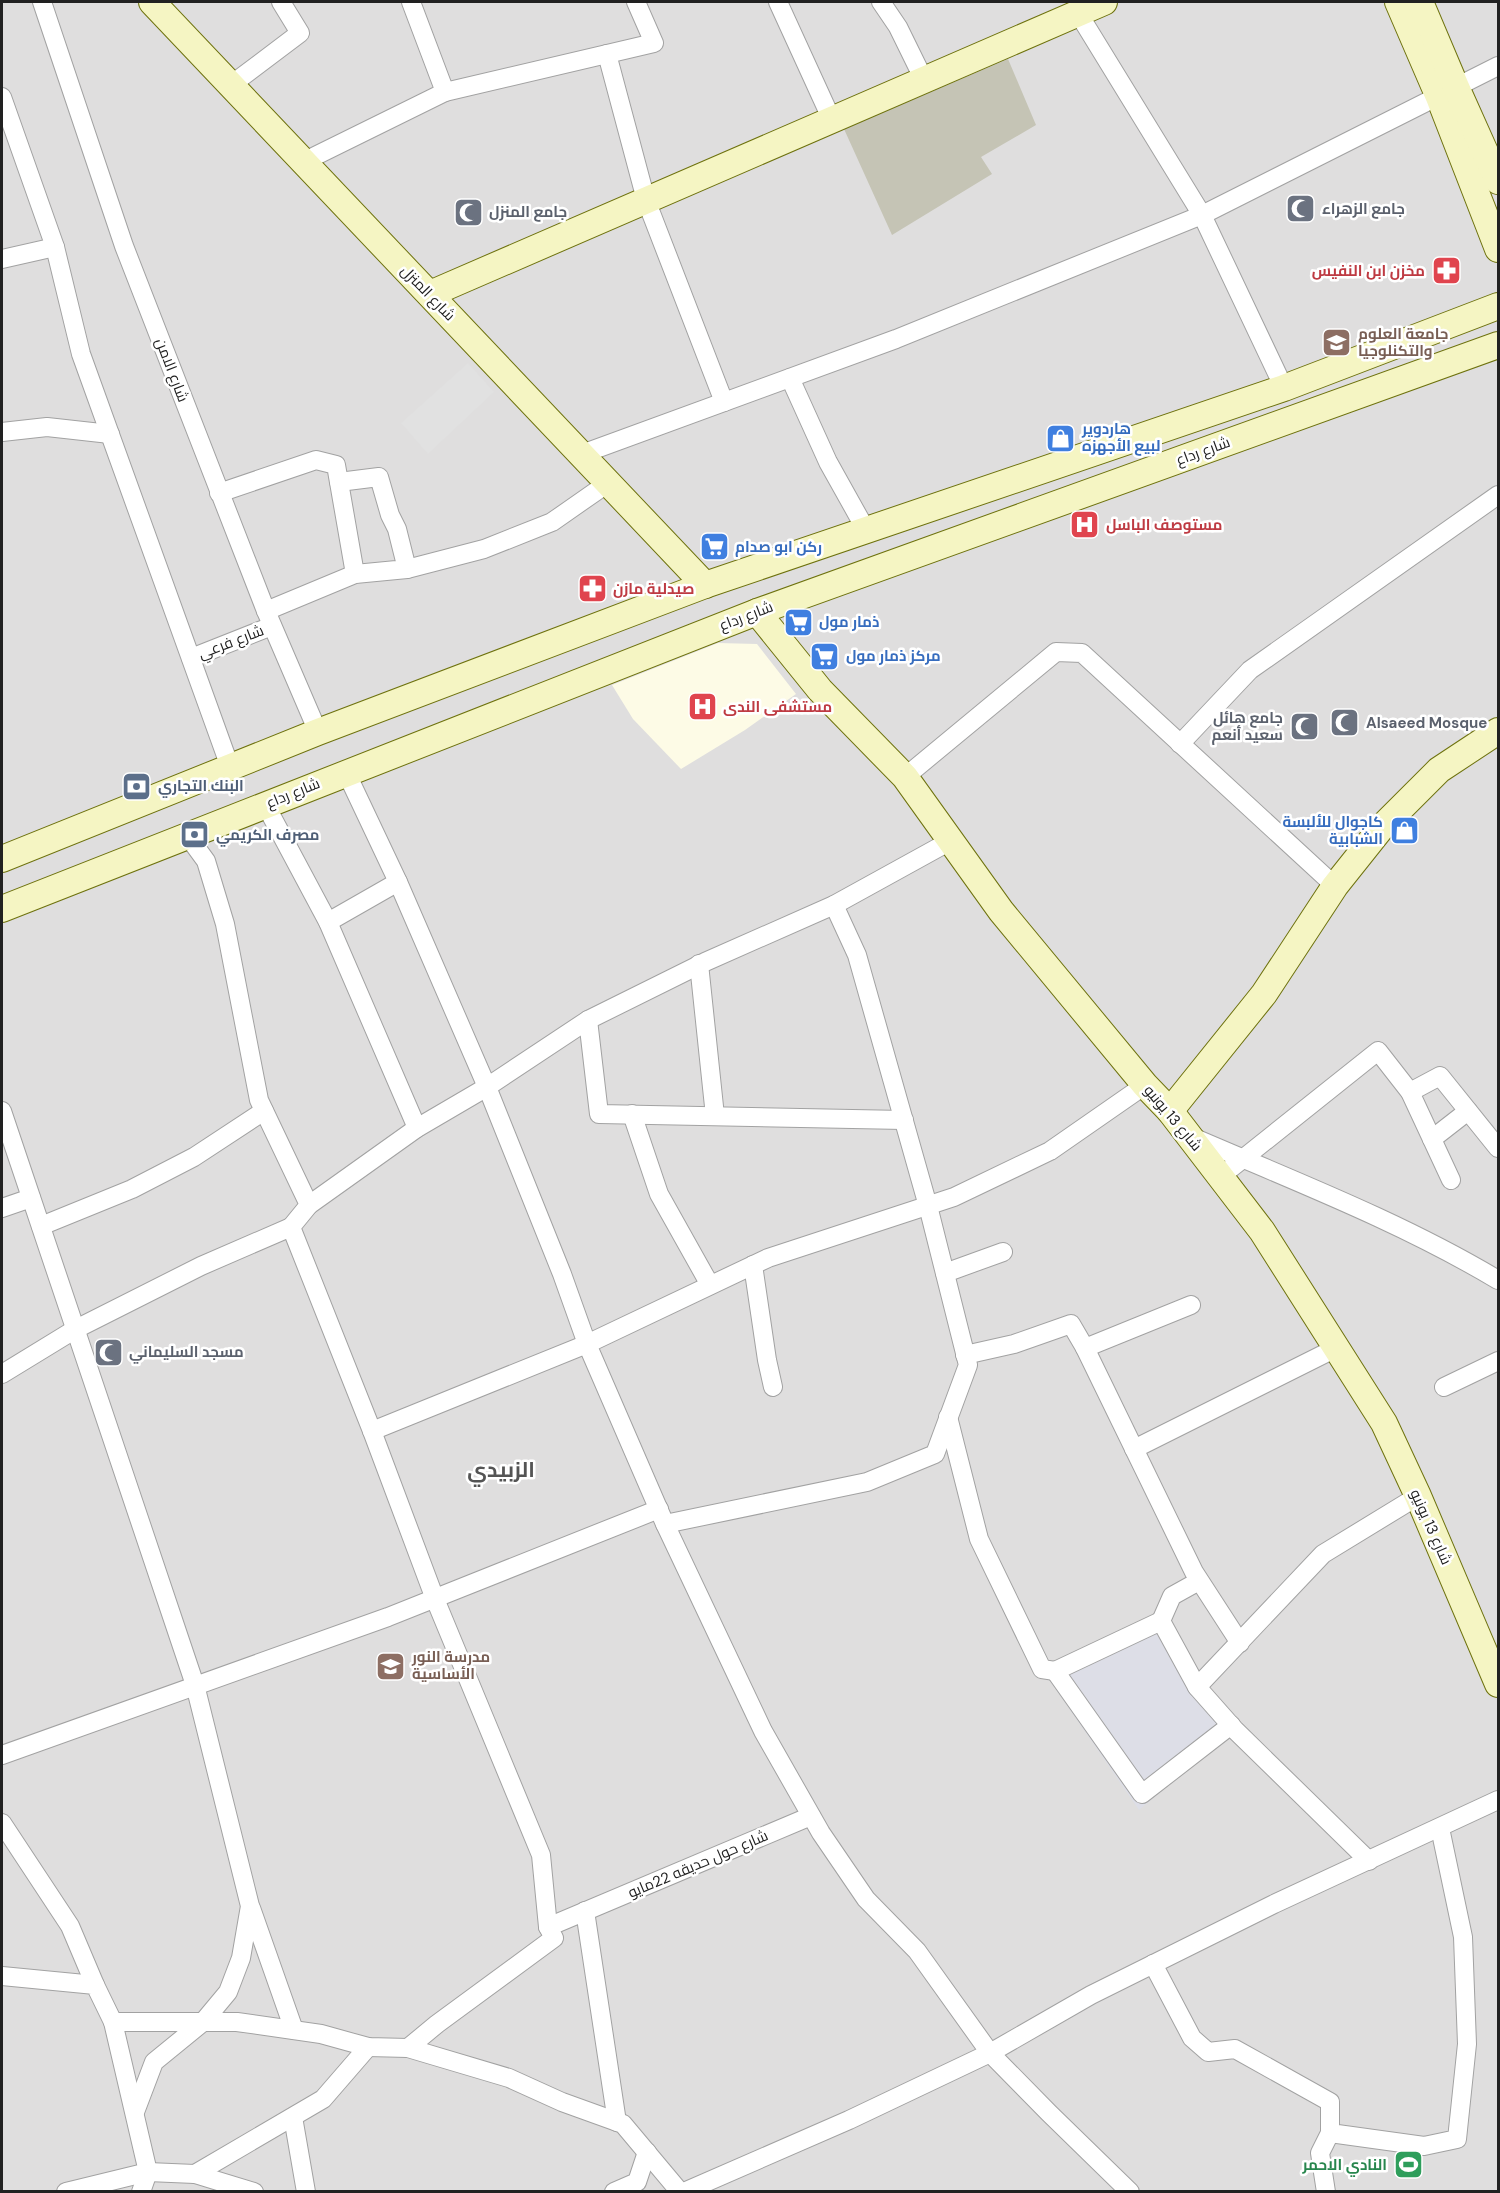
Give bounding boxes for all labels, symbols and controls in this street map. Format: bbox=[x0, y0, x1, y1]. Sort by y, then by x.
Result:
mosque icon: جامع الزهراء bbox=[1285, 193, 1317, 225]
mosque icon: جامع المنزل bbox=[452, 196, 484, 228]
place label: جامع الزهراء bbox=[1322, 199, 1405, 219]
place label: جامع المنزل bbox=[489, 202, 567, 222]
pharmacy icon: مخزن ابن النفيس bbox=[1430, 255, 1462, 287]
street label: شارع المنزل bbox=[396, 261, 460, 326]
place label: مخزن ابن النفيس bbox=[1312, 261, 1425, 281]
place label: جامعة العلوم والتكنلوجيا bbox=[1358, 324, 1448, 361]
school or university icon: جامعة العلوم والتكنلوجيا bbox=[1321, 327, 1353, 359]
street label: شارع الامن bbox=[150, 335, 193, 405]
place label: هاردوير لبيع الأجهزه bbox=[1081, 419, 1160, 456]
shop icon: هاردوير لبيع الأجهزه bbox=[1045, 422, 1077, 454]
street label: شارع رداع bbox=[1173, 432, 1233, 471]
hospital icon: مستوصف الباسل bbox=[1069, 509, 1101, 541]
place label: مستوصف الباسل bbox=[1106, 515, 1222, 535]
supermarket icon: ركن ابو صدام bbox=[698, 531, 730, 563]
place label: ركن ابو صدام bbox=[735, 537, 822, 557]
pharmacy icon: صيدلية مازن bbox=[576, 573, 608, 605]
place label: صيدلية مازن bbox=[613, 579, 694, 599]
street label: شارع رداع bbox=[716, 597, 776, 636]
supermarket icon: ذمار مول bbox=[782, 606, 814, 638]
place label: ذمار مول bbox=[819, 612, 879, 632]
street label: شارع فرعي bbox=[195, 620, 267, 666]
supermarket icon: مركز ذمار مول bbox=[809, 640, 841, 672]
place label: مركز ذمار مول bbox=[846, 646, 941, 666]
hospital icon: مستشفى الندى bbox=[686, 691, 718, 723]
place label: مستشفى الندى bbox=[723, 697, 832, 717]
mosque icon: Alsaeed Mosque bbox=[1329, 707, 1361, 739]
place label: جامع هائل سعيد أنعم bbox=[1211, 708, 1283, 745]
mosque icon: جامع هائل سعيد أنعم bbox=[1288, 711, 1320, 743]
place label: Alsaeed Mosque bbox=[1366, 713, 1487, 733]
bank icon: البنك التجاري bbox=[121, 770, 153, 802]
street label: شارع رداع bbox=[263, 773, 323, 814]
place label: البنك التجاري bbox=[158, 776, 244, 798]
place label: كاجوال للألبسة الشبابية bbox=[1282, 812, 1383, 849]
shop icon: كاجوال للألبسة الشبابية bbox=[1388, 815, 1420, 847]
bank icon: مصرف الكريمي bbox=[179, 819, 211, 851]
place label: مصرف الكريمي bbox=[216, 825, 319, 847]
street label: شارع 13 يونيو bbox=[1139, 1081, 1206, 1156]
mosque icon: مسجد السليماني bbox=[92, 1336, 124, 1368]
place label: مسجد السليماني bbox=[129, 1342, 244, 1364]
district label: الزبيدي bbox=[467, 1456, 535, 1487]
street label: شارع 13 يونيو bbox=[1405, 1486, 1456, 1568]
place label: مدرسة النور الأساسية bbox=[411, 1647, 490, 1684]
school or university icon: مدرسة النور الأساسية bbox=[375, 1650, 407, 1682]
street label: شارع حول حديقه 22مايو bbox=[625, 1825, 772, 1904]
sports icon: النادي الاحمر bbox=[1392, 2149, 1424, 2181]
place label: النادي الاحمر bbox=[1302, 2155, 1387, 2177]

